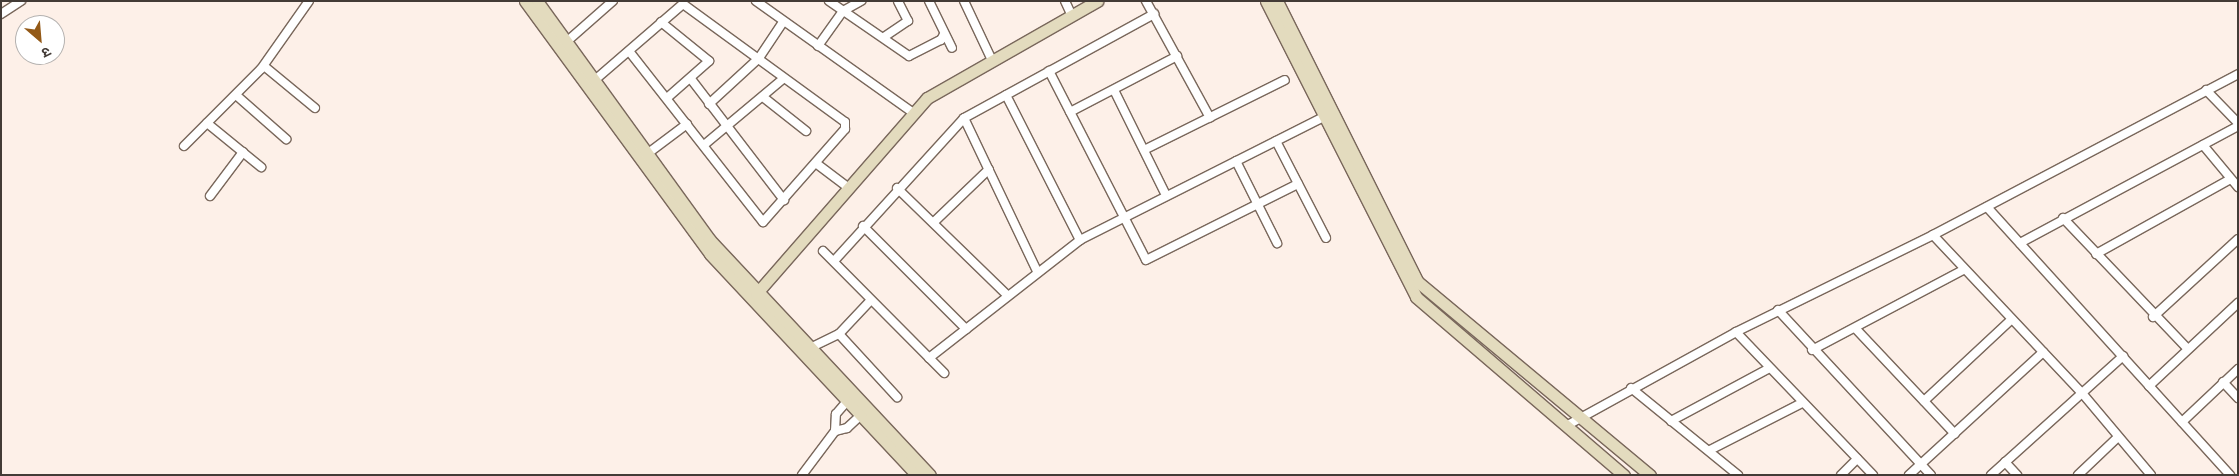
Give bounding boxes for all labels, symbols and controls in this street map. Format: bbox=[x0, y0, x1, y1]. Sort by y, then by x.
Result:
north arrow bbox=[15, 15, 65, 65]
text: उ bbox=[39, 43, 54, 62]

